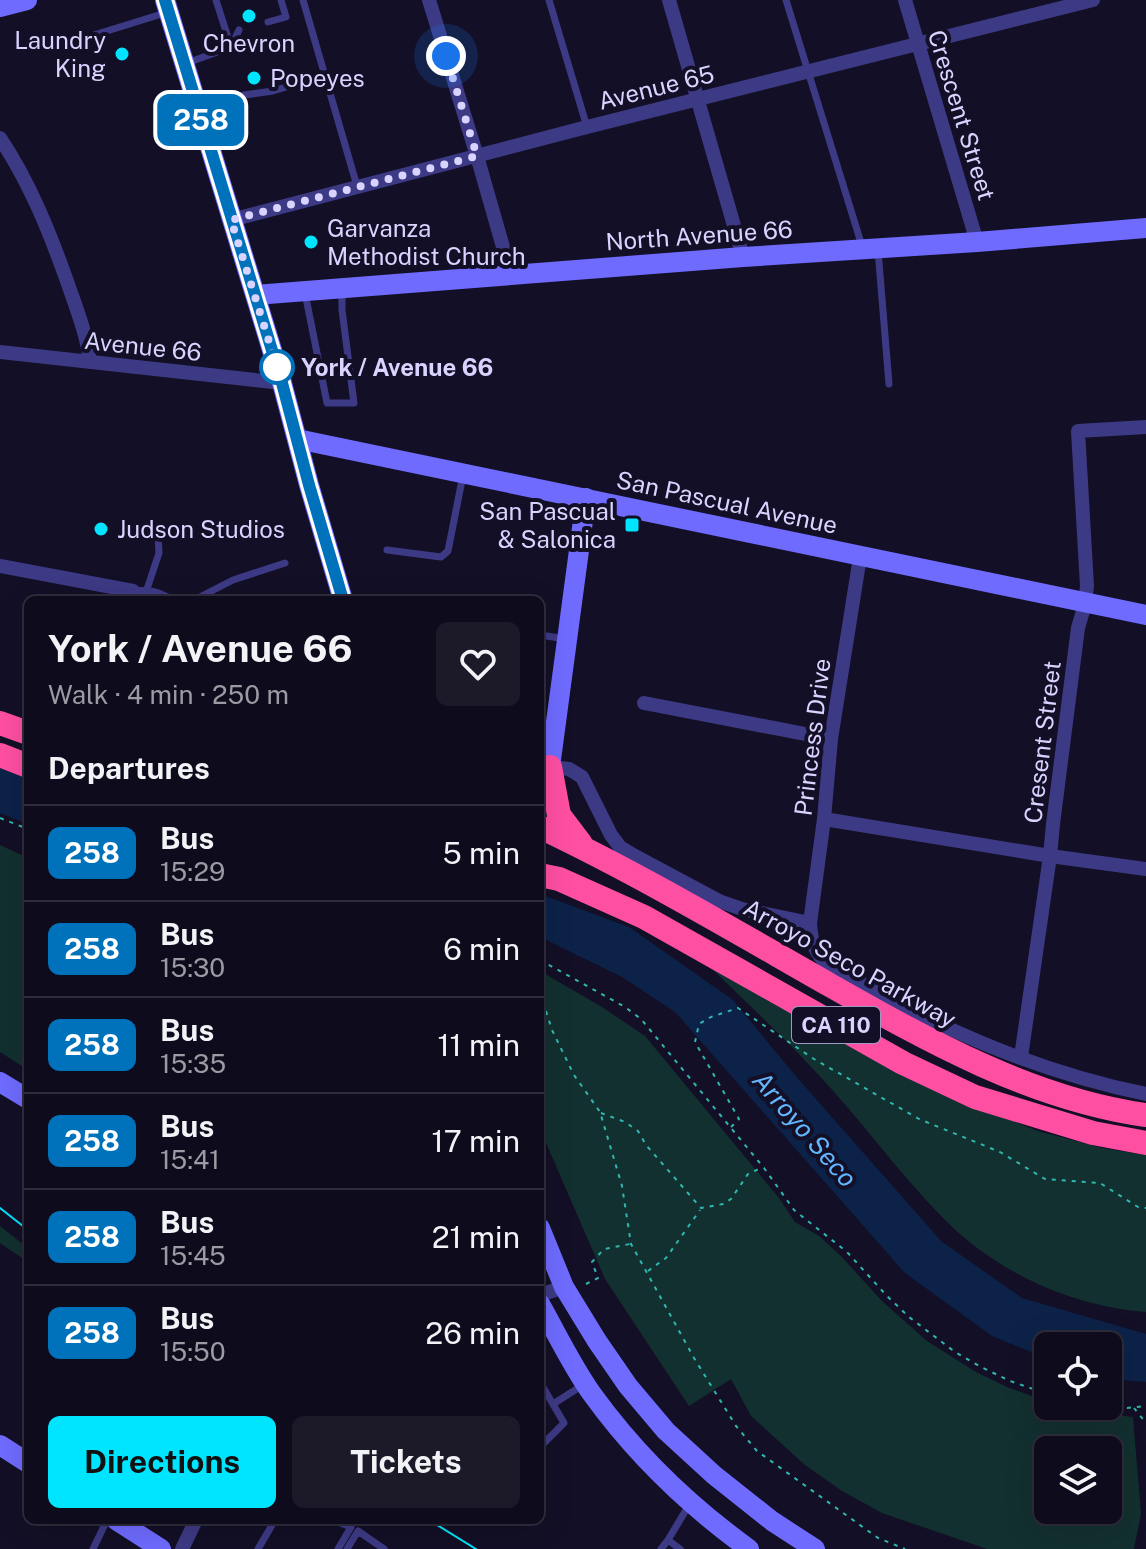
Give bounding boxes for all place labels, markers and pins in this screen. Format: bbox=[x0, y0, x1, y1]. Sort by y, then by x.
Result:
marker: Chevron bbox=[240, 7, 258, 25]
place label: Laundry King bbox=[14, 26, 106, 82]
place label: Chevron bbox=[203, 29, 295, 57]
marker: Laundry King bbox=[113, 45, 131, 63]
place label: Popeyes bbox=[270, 64, 365, 92]
marker: Popeyes bbox=[245, 69, 263, 87]
place label: Garvanza Methodist Church bbox=[327, 214, 526, 270]
marker: Garvanza Methodist Church bbox=[302, 233, 320, 251]
marker: York / Avenue 66 bbox=[260, 350, 294, 384]
place label: York / Avenue 66 bbox=[301, 353, 493, 381]
place label: San Pascual & Salonica bbox=[479, 497, 616, 553]
place label: Judson Studios bbox=[117, 515, 285, 543]
marker: San Pascual & Salonica bbox=[623, 516, 641, 534]
marker: Judson Studios bbox=[92, 520, 110, 538]

